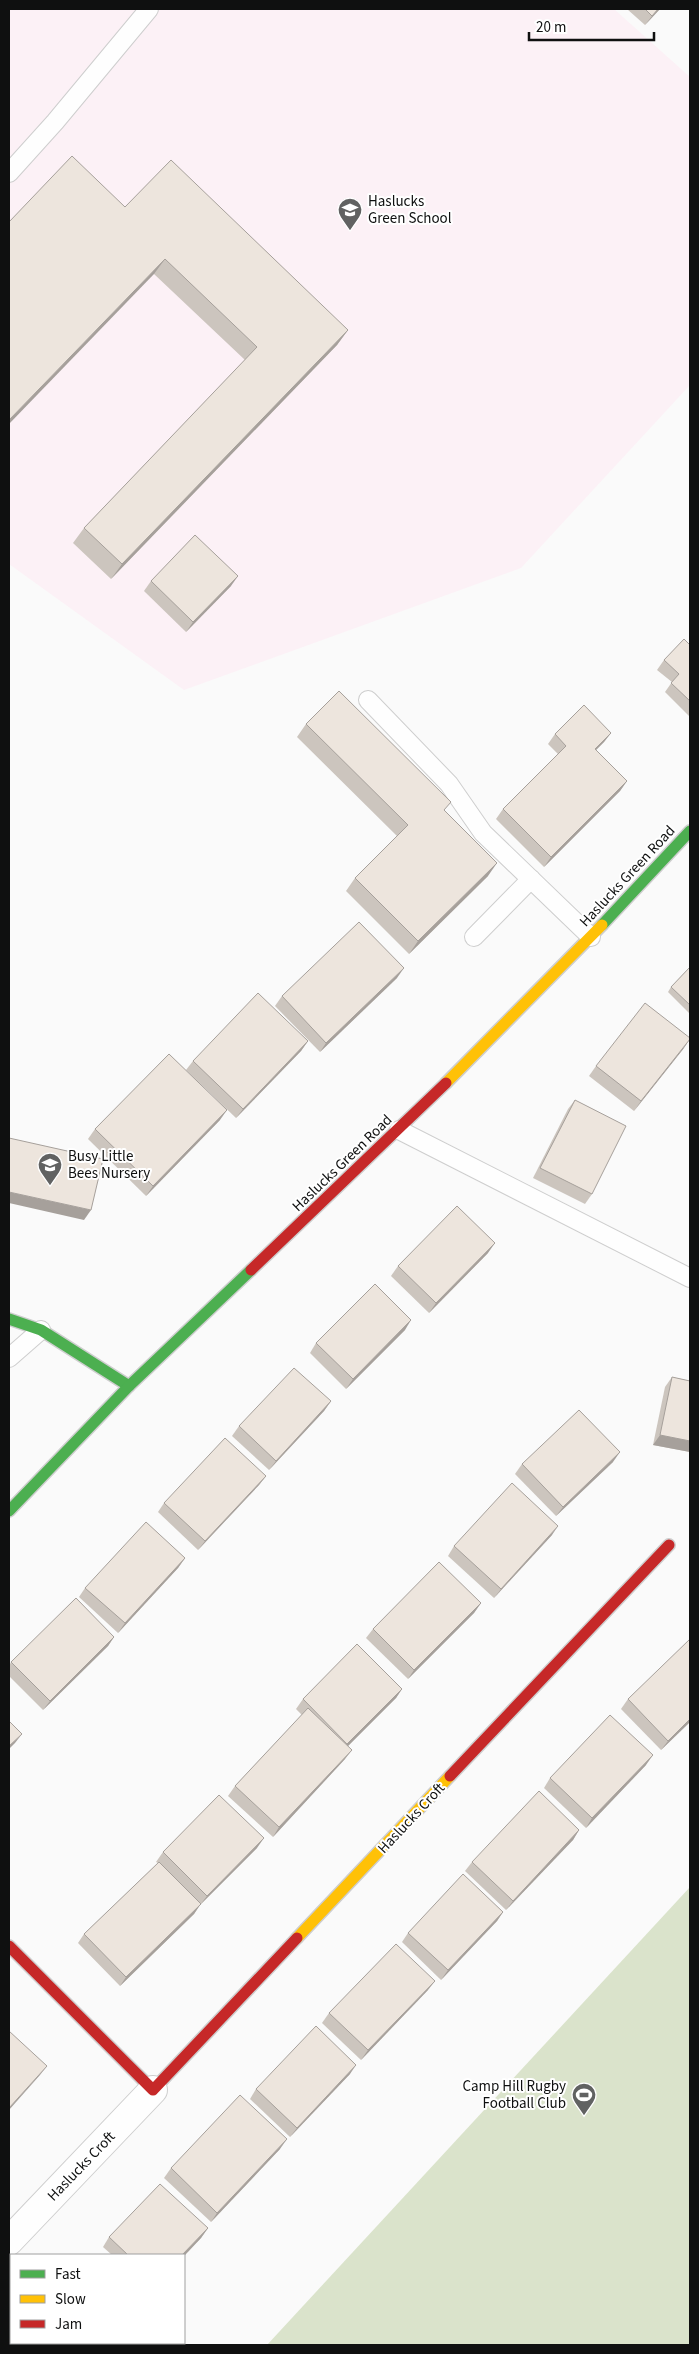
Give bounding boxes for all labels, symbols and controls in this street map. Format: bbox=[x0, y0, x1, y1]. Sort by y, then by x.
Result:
scale bar bbox=[529, 10, 654, 42]
text: 20 m bbox=[536, 17, 566, 38]
place label: Haslucks Green School bbox=[368, 191, 452, 229]
school or university icon: Haslucks Green School bbox=[337, 197, 363, 231]
street label: Haslucks Green Road bbox=[575, 821, 680, 932]
street label: Haslucks Green Road bbox=[288, 1110, 397, 1217]
place label: Busy Little Bees Nursery bbox=[68, 1146, 150, 1184]
school or university icon: Busy Little Bees Nursery bbox=[37, 1152, 63, 1186]
street label: Haslucks Croft bbox=[373, 1778, 450, 1858]
place label: Camp Hill Rugby Football Club bbox=[462, 2076, 566, 2114]
sports icon: Camp Hill Rugby Football Club bbox=[571, 2082, 597, 2116]
street label: Haslucks Croft bbox=[43, 2127, 120, 2206]
legend bbox=[10, 2254, 185, 2344]
text: Fast bbox=[55, 2264, 81, 2285]
text: Slow bbox=[55, 2289, 86, 2310]
text: Jam bbox=[55, 2314, 82, 2335]

